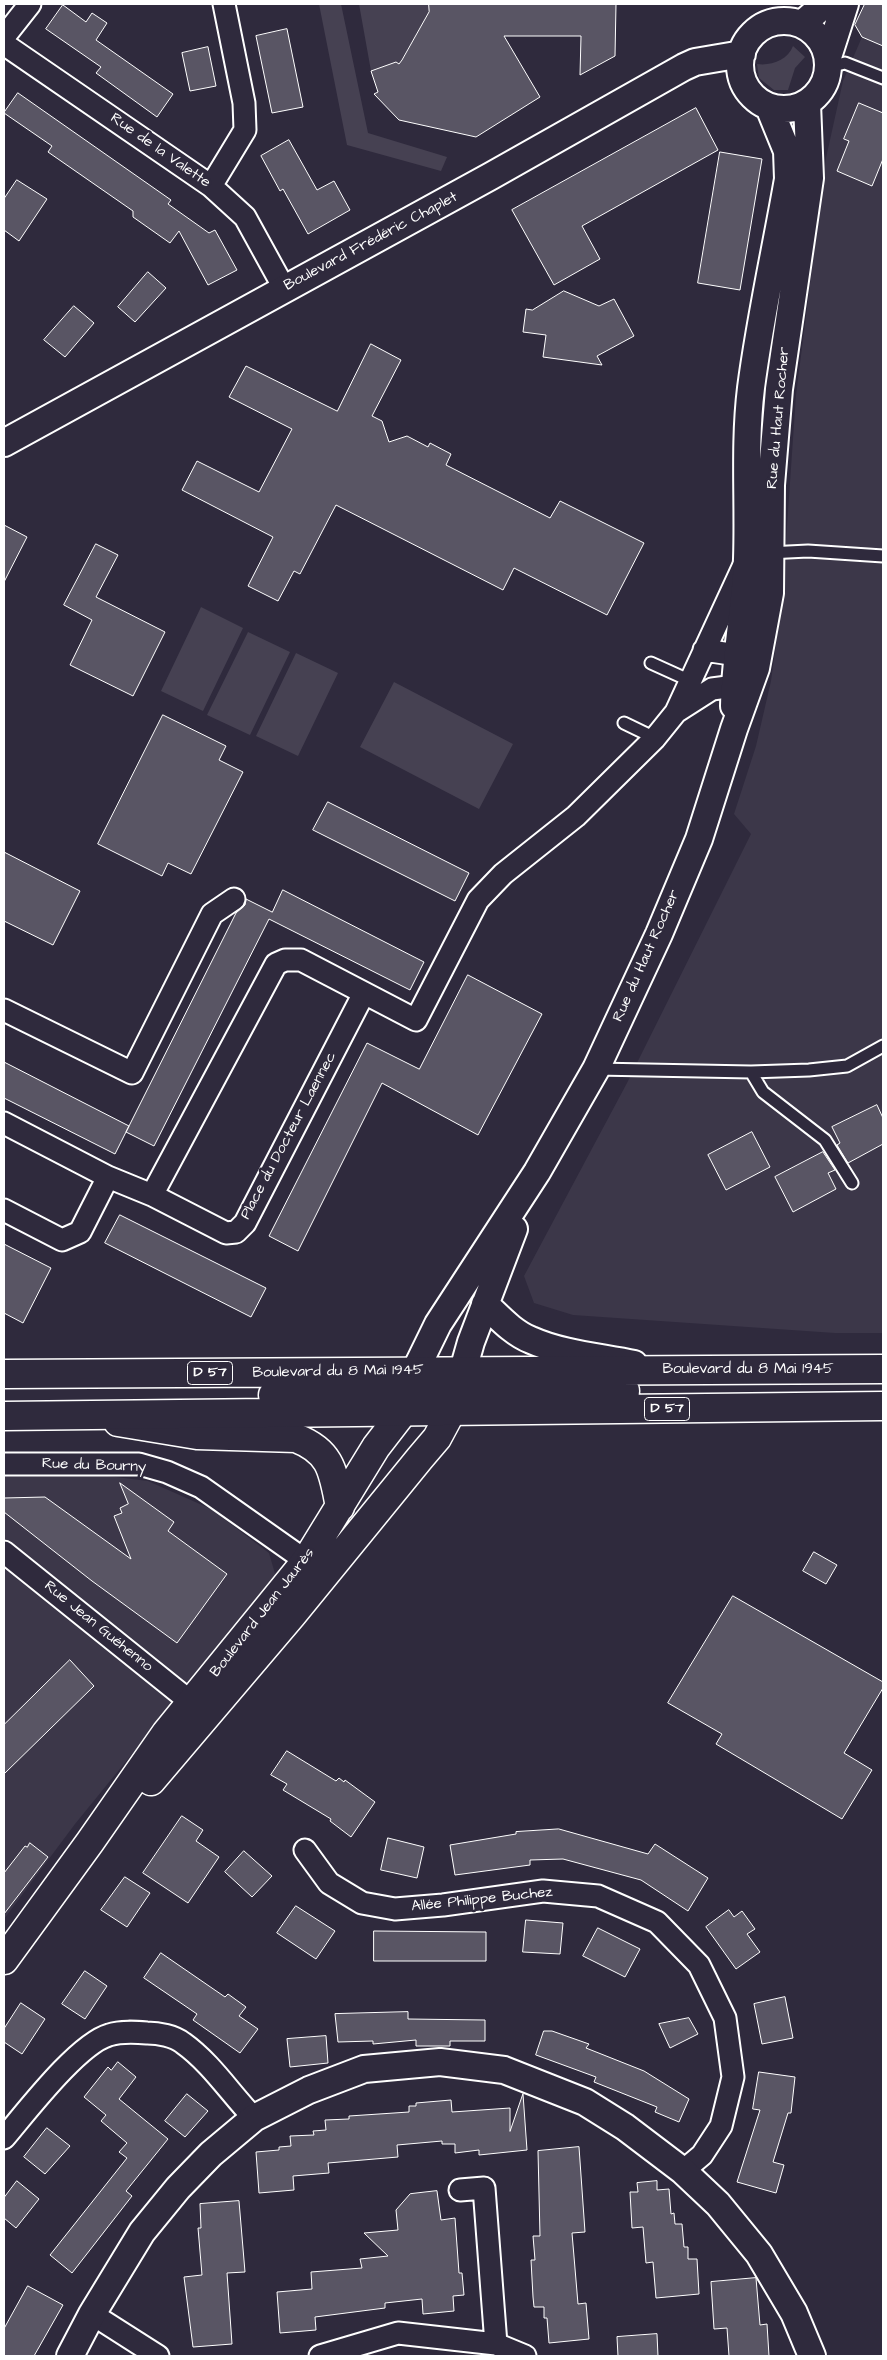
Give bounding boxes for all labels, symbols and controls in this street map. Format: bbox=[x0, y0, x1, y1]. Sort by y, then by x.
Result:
street label: Rue de la Valette bbox=[107, 110, 213, 192]
street label: Boulevard Frédéric Chaplet bbox=[281, 189, 461, 295]
street label: Rue du Haut Rocher bbox=[764, 346, 794, 490]
street label: Rue du Haut Rocher bbox=[610, 887, 684, 1025]
street label: Place du Docteur Laennec bbox=[237, 1049, 341, 1223]
street label: Boulevard du 8 Mai 1945 bbox=[662, 1361, 834, 1379]
road number: D 57 bbox=[188, 1362, 232, 1385]
street label: Boulevard du 8 Mai 1945 bbox=[252, 1362, 424, 1382]
road number: D 57 bbox=[644, 1398, 690, 1420]
street label: Rue du Bourny bbox=[41, 1455, 147, 1477]
street label: Boulevard Jean Jaurès bbox=[207, 1545, 319, 1681]
street label: Rue Jean Guéhenno bbox=[40, 1578, 156, 1676]
street label: Allée Philippe Buchez bbox=[410, 1884, 554, 1916]

